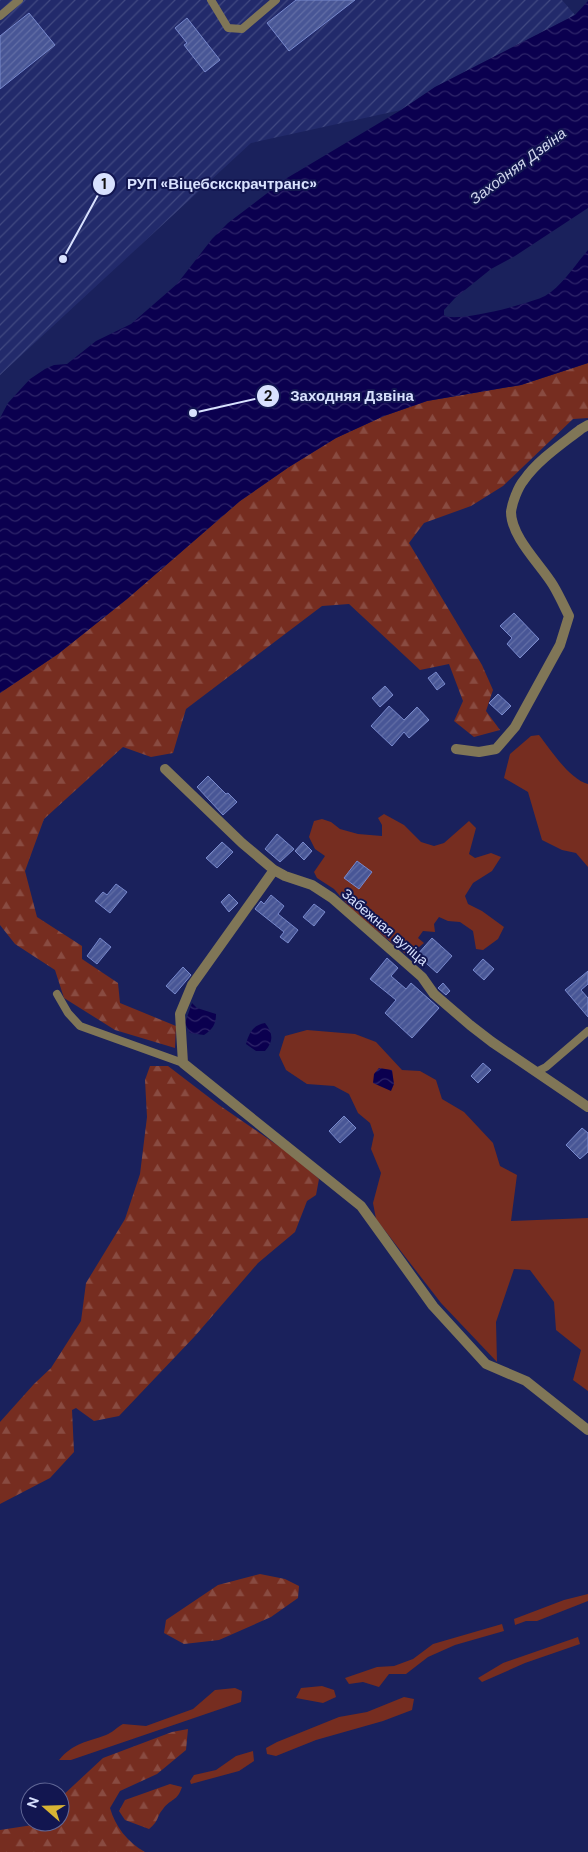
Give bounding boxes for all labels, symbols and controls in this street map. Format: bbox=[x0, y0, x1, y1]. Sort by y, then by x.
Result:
water label: Заходняя Дзвіна bbox=[466, 123, 570, 209]
callout: РУП «Віцебскскрачтранс» bbox=[92, 169, 327, 199]
text: 1 bbox=[101, 174, 107, 194]
text: РУП «Віцебскскрачтранс» bbox=[127, 174, 317, 194]
callout: Заходняя Дзвіна bbox=[256, 381, 424, 411]
text: 2 bbox=[264, 386, 273, 406]
text: Заходняя Дзвіна bbox=[290, 386, 414, 406]
street label: Забежная вуліца bbox=[338, 885, 432, 970]
north arrow bbox=[20, 1782, 70, 1832]
text: N bbox=[23, 1795, 43, 1810]

